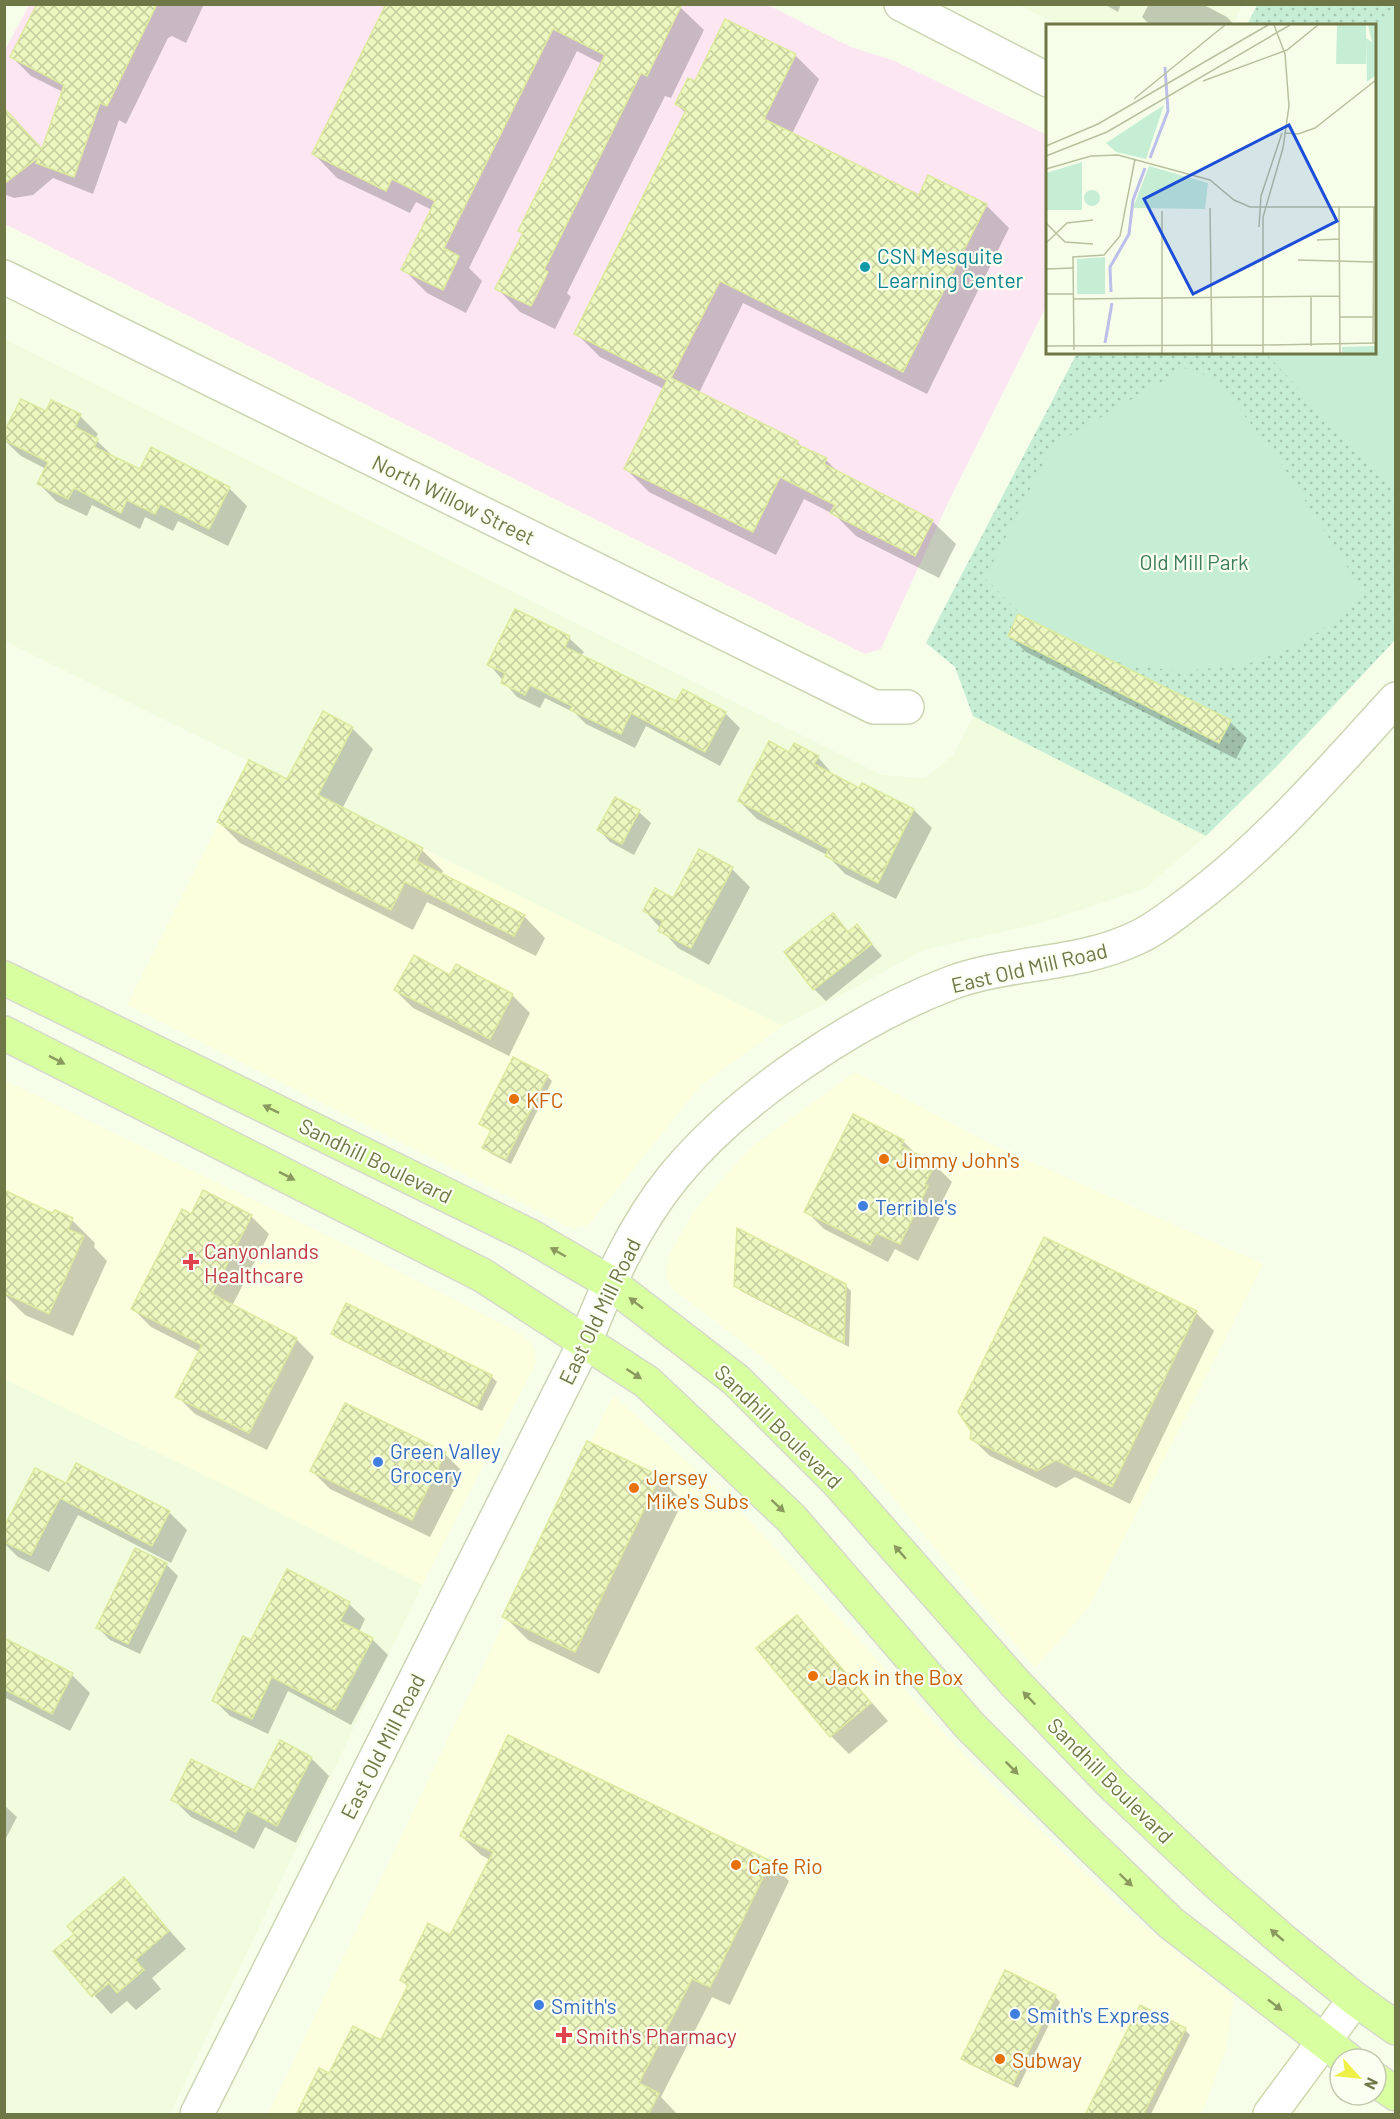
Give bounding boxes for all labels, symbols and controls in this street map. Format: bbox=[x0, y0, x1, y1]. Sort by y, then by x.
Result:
inset map bbox=[1046, 24, 1376, 354]
place label: CSN Mesquite Learning Center bbox=[877, 243, 1024, 292]
marker: CSN Mesquite Learning Center bbox=[858, 260, 872, 274]
street label: North Willow Street bbox=[369, 449, 539, 549]
park label: Old Mill Park bbox=[1139, 549, 1249, 574]
street label: East Old Mill Road bbox=[948, 937, 1110, 997]
one-way arrow bbox=[48, 1055, 65, 1064]
place label: KFC bbox=[526, 1087, 563, 1112]
marker: KFC bbox=[507, 1092, 521, 1106]
one-way arrow bbox=[263, 1104, 280, 1114]
street label: Sandhill Boulevard bbox=[295, 1112, 457, 1208]
place label: Jimmy John's bbox=[896, 1147, 1020, 1172]
marker: Jimmy John's bbox=[877, 1152, 891, 1166]
one-way arrow bbox=[279, 1171, 296, 1181]
place label: Terrible's bbox=[875, 1194, 957, 1219]
marker: Terrible's bbox=[856, 1199, 870, 1213]
street label: East Old Mill Road bbox=[553, 1234, 645, 1388]
place label: Canyonlands Healthcare bbox=[204, 1238, 319, 1287]
one-way arrow bbox=[550, 1248, 567, 1258]
marker: Canyonlands Healthcare bbox=[182, 1253, 200, 1271]
one-way arrow bbox=[629, 1298, 644, 1310]
street label: Sandhill Boulevard bbox=[710, 1359, 848, 1493]
one-way arrow bbox=[626, 1368, 642, 1379]
place label: Green Valley Grocery bbox=[390, 1438, 501, 1487]
marker: Green Valley Grocery bbox=[371, 1455, 385, 1469]
place label: Jersey Mike's Subs bbox=[646, 1464, 749, 1513]
marker: Jersey Mike's Subs bbox=[627, 1481, 641, 1495]
one-way arrow bbox=[770, 1499, 785, 1512]
one-way arrow bbox=[894, 1545, 907, 1560]
place label: Jack in the Box bbox=[825, 1664, 963, 1689]
street label: East Old Mill Road bbox=[335, 1669, 429, 1823]
marker: Jack in the Box bbox=[806, 1669, 820, 1683]
one-way arrow bbox=[1022, 1691, 1036, 1706]
street label: Sandhill Boulevard bbox=[1043, 1712, 1179, 1848]
one-way arrow bbox=[1004, 1760, 1018, 1774]
place label: Cafe Rio bbox=[748, 1853, 823, 1878]
marker: Cafe Rio bbox=[729, 1858, 743, 1872]
one-way arrow bbox=[1118, 1873, 1133, 1886]
one-way arrow bbox=[1270, 1929, 1285, 1942]
place label: Smith's bbox=[551, 1993, 617, 2018]
marker: Smith's bbox=[532, 1998, 546, 2012]
one-way arrow bbox=[1268, 1998, 1283, 2010]
place label: Smith's Express bbox=[1027, 2002, 1170, 2027]
marker: Smith's Express bbox=[1008, 2007, 1022, 2021]
place label: Smith's Pharmacy bbox=[576, 2023, 737, 2048]
marker: Smith's Pharmacy bbox=[557, 2028, 571, 2042]
place label: Subway bbox=[1012, 2047, 1082, 2072]
north arrow bbox=[1328, 2047, 1388, 2107]
marker: Subway bbox=[993, 2052, 1007, 2066]
text: N bbox=[1361, 2075, 1383, 2093]

